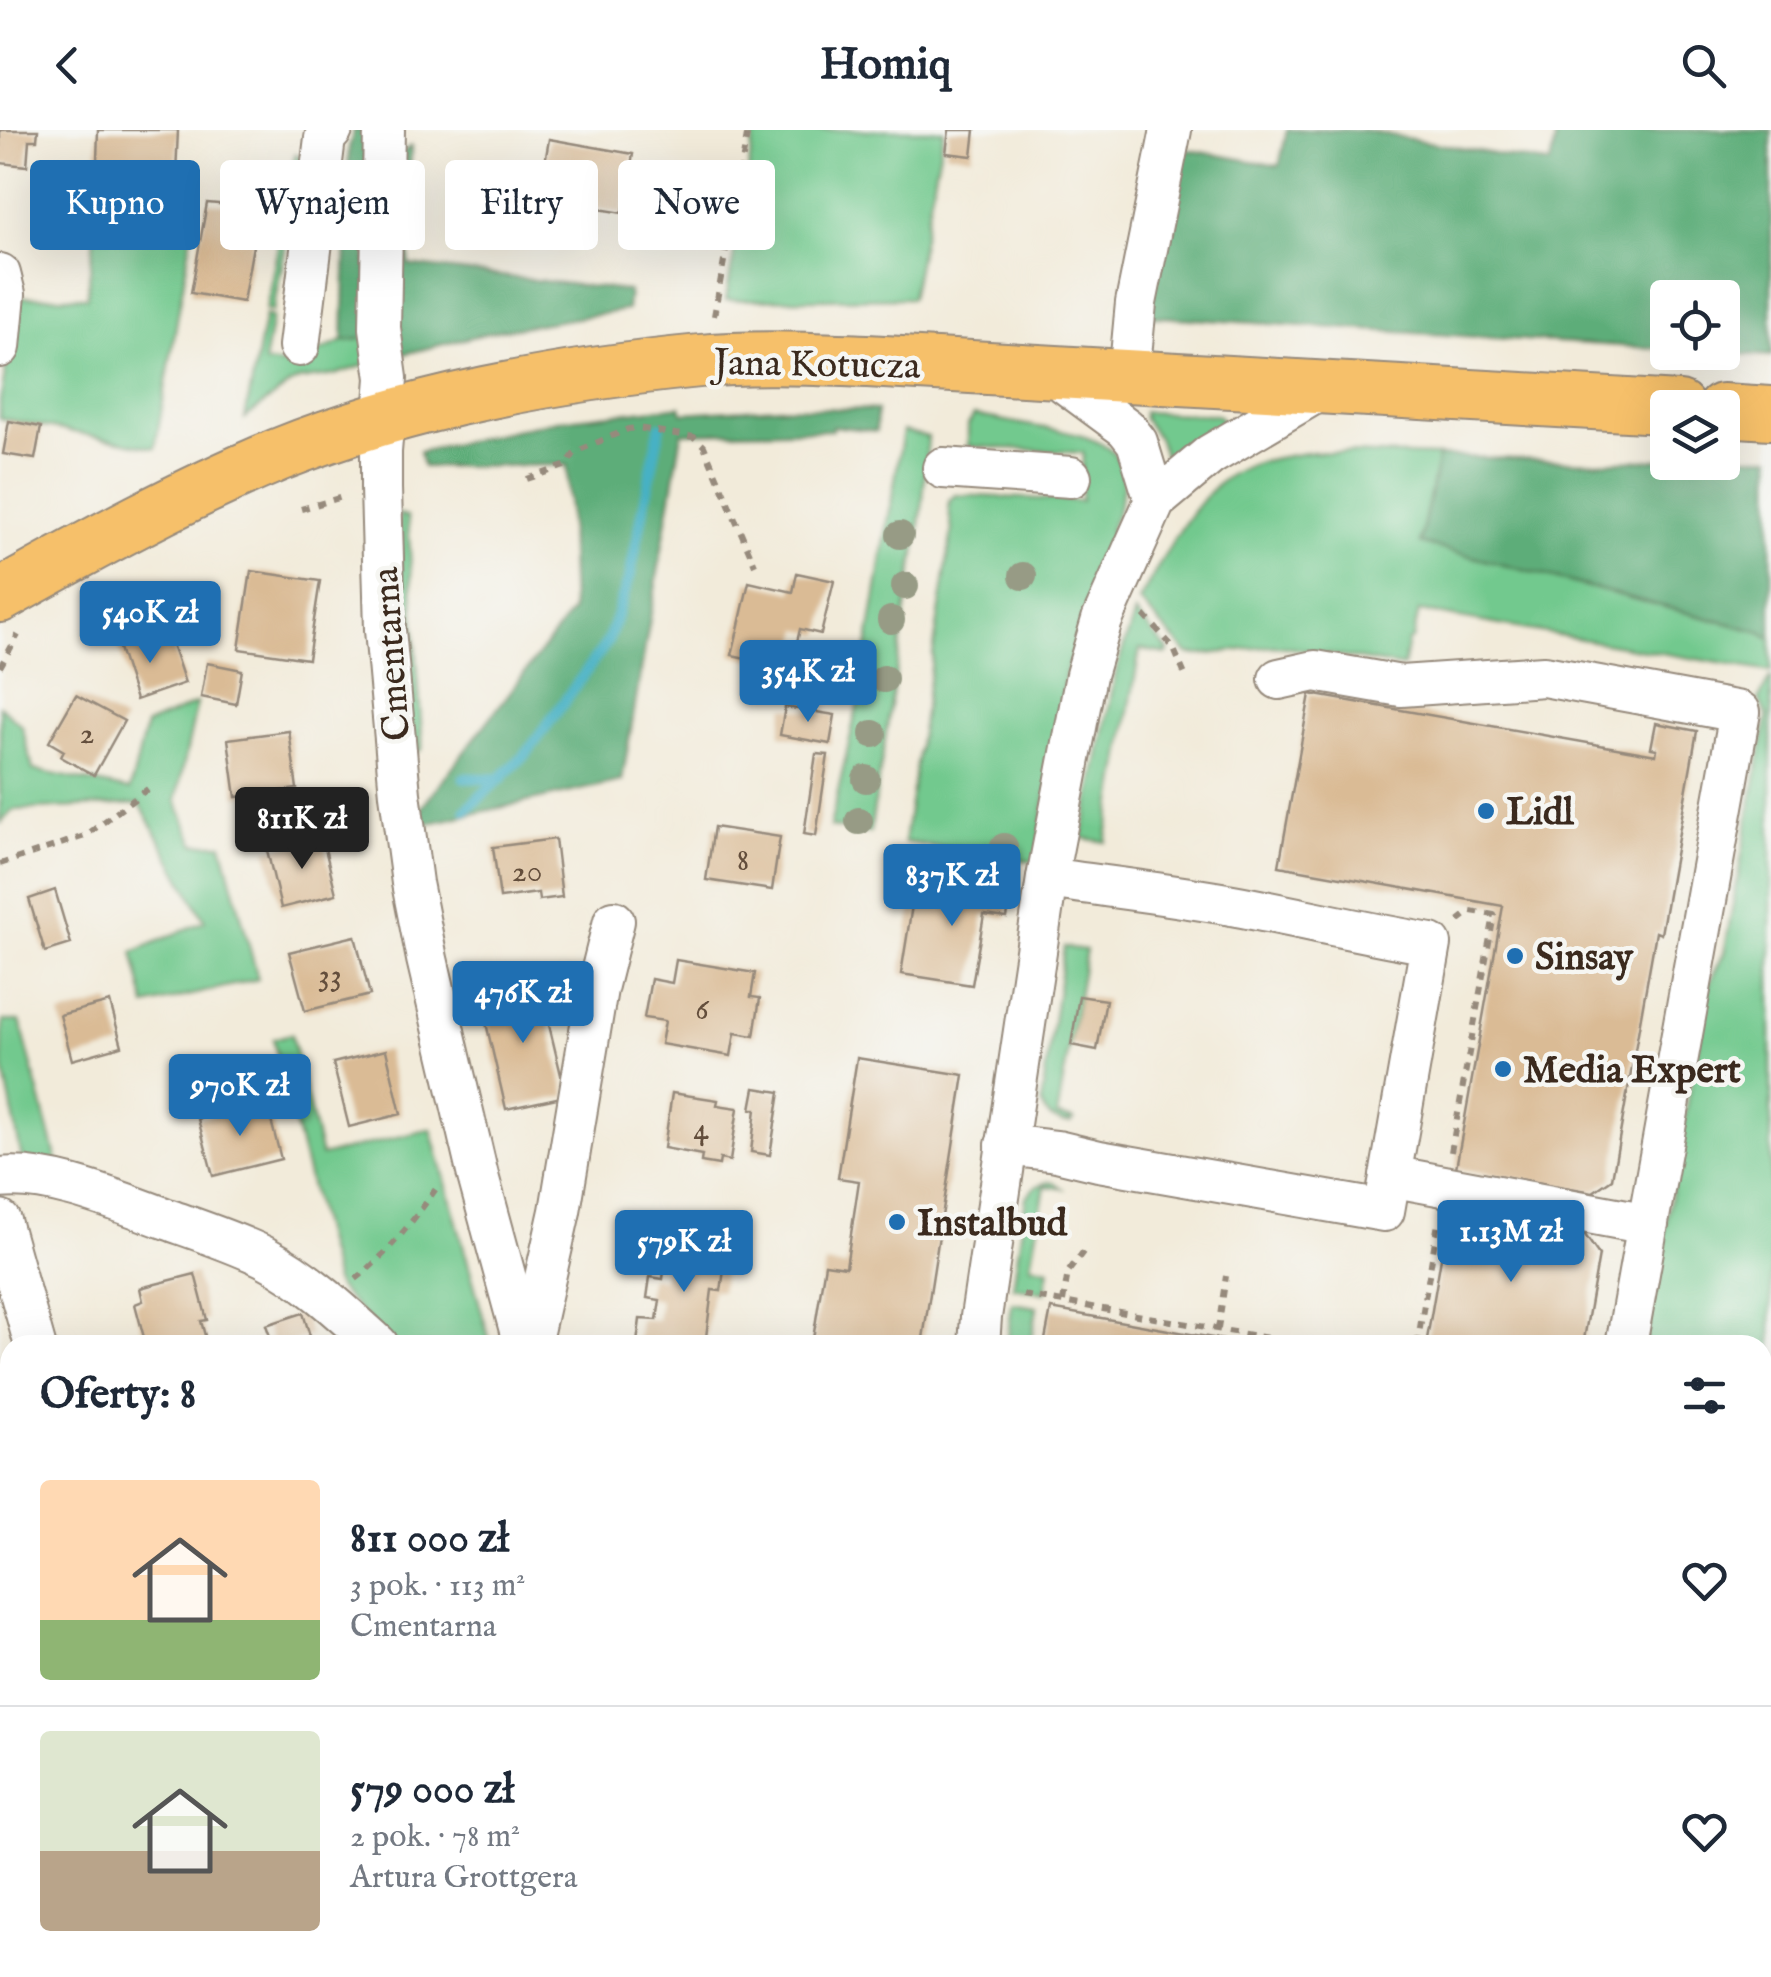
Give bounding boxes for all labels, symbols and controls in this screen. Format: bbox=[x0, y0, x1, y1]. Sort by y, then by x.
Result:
text: Homiq bbox=[820, 37, 951, 94]
icon: back bbox=[40, 38, 95, 93]
icon: search bbox=[1676, 38, 1731, 93]
chip: Kupno bbox=[30, 160, 200, 250]
chip: Wynajem bbox=[220, 160, 425, 250]
chip: Filtry bbox=[445, 160, 598, 250]
chip: Nowe bbox=[618, 160, 775, 250]
map controls bbox=[1650, 280, 1740, 480]
button: locate bbox=[1650, 280, 1740, 370]
street label: Jana Kotucza bbox=[709, 340, 921, 392]
button: layers bbox=[1650, 390, 1740, 480]
street label: Cmentarna bbox=[363, 565, 423, 742]
pin: 540K zł bbox=[58, 581, 242, 666]
text: 540K zł bbox=[102, 593, 198, 634]
pin: 354K zł bbox=[716, 640, 900, 725]
text: 354K zł bbox=[762, 652, 854, 693]
house number: 2 bbox=[79, 714, 95, 755]
pin: 811K zł bbox=[210, 787, 394, 872]
place label: Lidl bbox=[1506, 790, 1574, 838]
text: 811K zł bbox=[257, 799, 347, 840]
marker: Lidl bbox=[1475, 800, 1497, 822]
house number: 8 bbox=[737, 841, 749, 882]
pin: 837K zł bbox=[860, 844, 1044, 929]
house number: 20 bbox=[512, 852, 542, 893]
text: 837K zł bbox=[905, 856, 999, 897]
place label: Sinsay bbox=[1535, 935, 1634, 983]
marker: Sinsay bbox=[1504, 945, 1526, 967]
house number: 33 bbox=[318, 956, 342, 997]
pin: 476K zł bbox=[431, 961, 615, 1046]
text: 476K zł bbox=[475, 973, 571, 1014]
house number: 6 bbox=[695, 990, 709, 1031]
place label: Media Expert bbox=[1523, 1048, 1741, 1096]
pin: 970K zł bbox=[148, 1054, 332, 1139]
marker: Media Expert bbox=[1492, 1058, 1514, 1080]
text: 970K zł bbox=[191, 1066, 289, 1107]
house number: 4 bbox=[693, 1110, 709, 1151]
pin: 1.13M zł bbox=[1408, 1200, 1614, 1285]
place label: Instalbud bbox=[917, 1201, 1068, 1249]
pin: 579K zł bbox=[592, 1210, 776, 1295]
marker: Instalbud bbox=[886, 1211, 908, 1233]
text: 1.13M zł bbox=[1459, 1212, 1563, 1253]
text: 579K zł bbox=[637, 1222, 731, 1263]
icon: filters bbox=[1677, 1368, 1732, 1423]
text: Oferty: 8 bbox=[40, 1369, 196, 1422]
text: 811 000 zł bbox=[350, 1513, 509, 1566]
icon: home bbox=[120, 1520, 240, 1640]
icon: heart bbox=[1677, 1553, 1732, 1608]
text: 3 pok. · 113 m² bbox=[350, 1566, 525, 1607]
text: Cmentarna bbox=[350, 1607, 497, 1648]
text: 579 000 zł bbox=[350, 1764, 514, 1817]
icon: home bbox=[120, 1771, 240, 1891]
icon: heart bbox=[1677, 1804, 1732, 1859]
text: 2 pok. · 78 m² bbox=[350, 1817, 520, 1858]
text: Artura Grottgera bbox=[350, 1858, 578, 1899]

